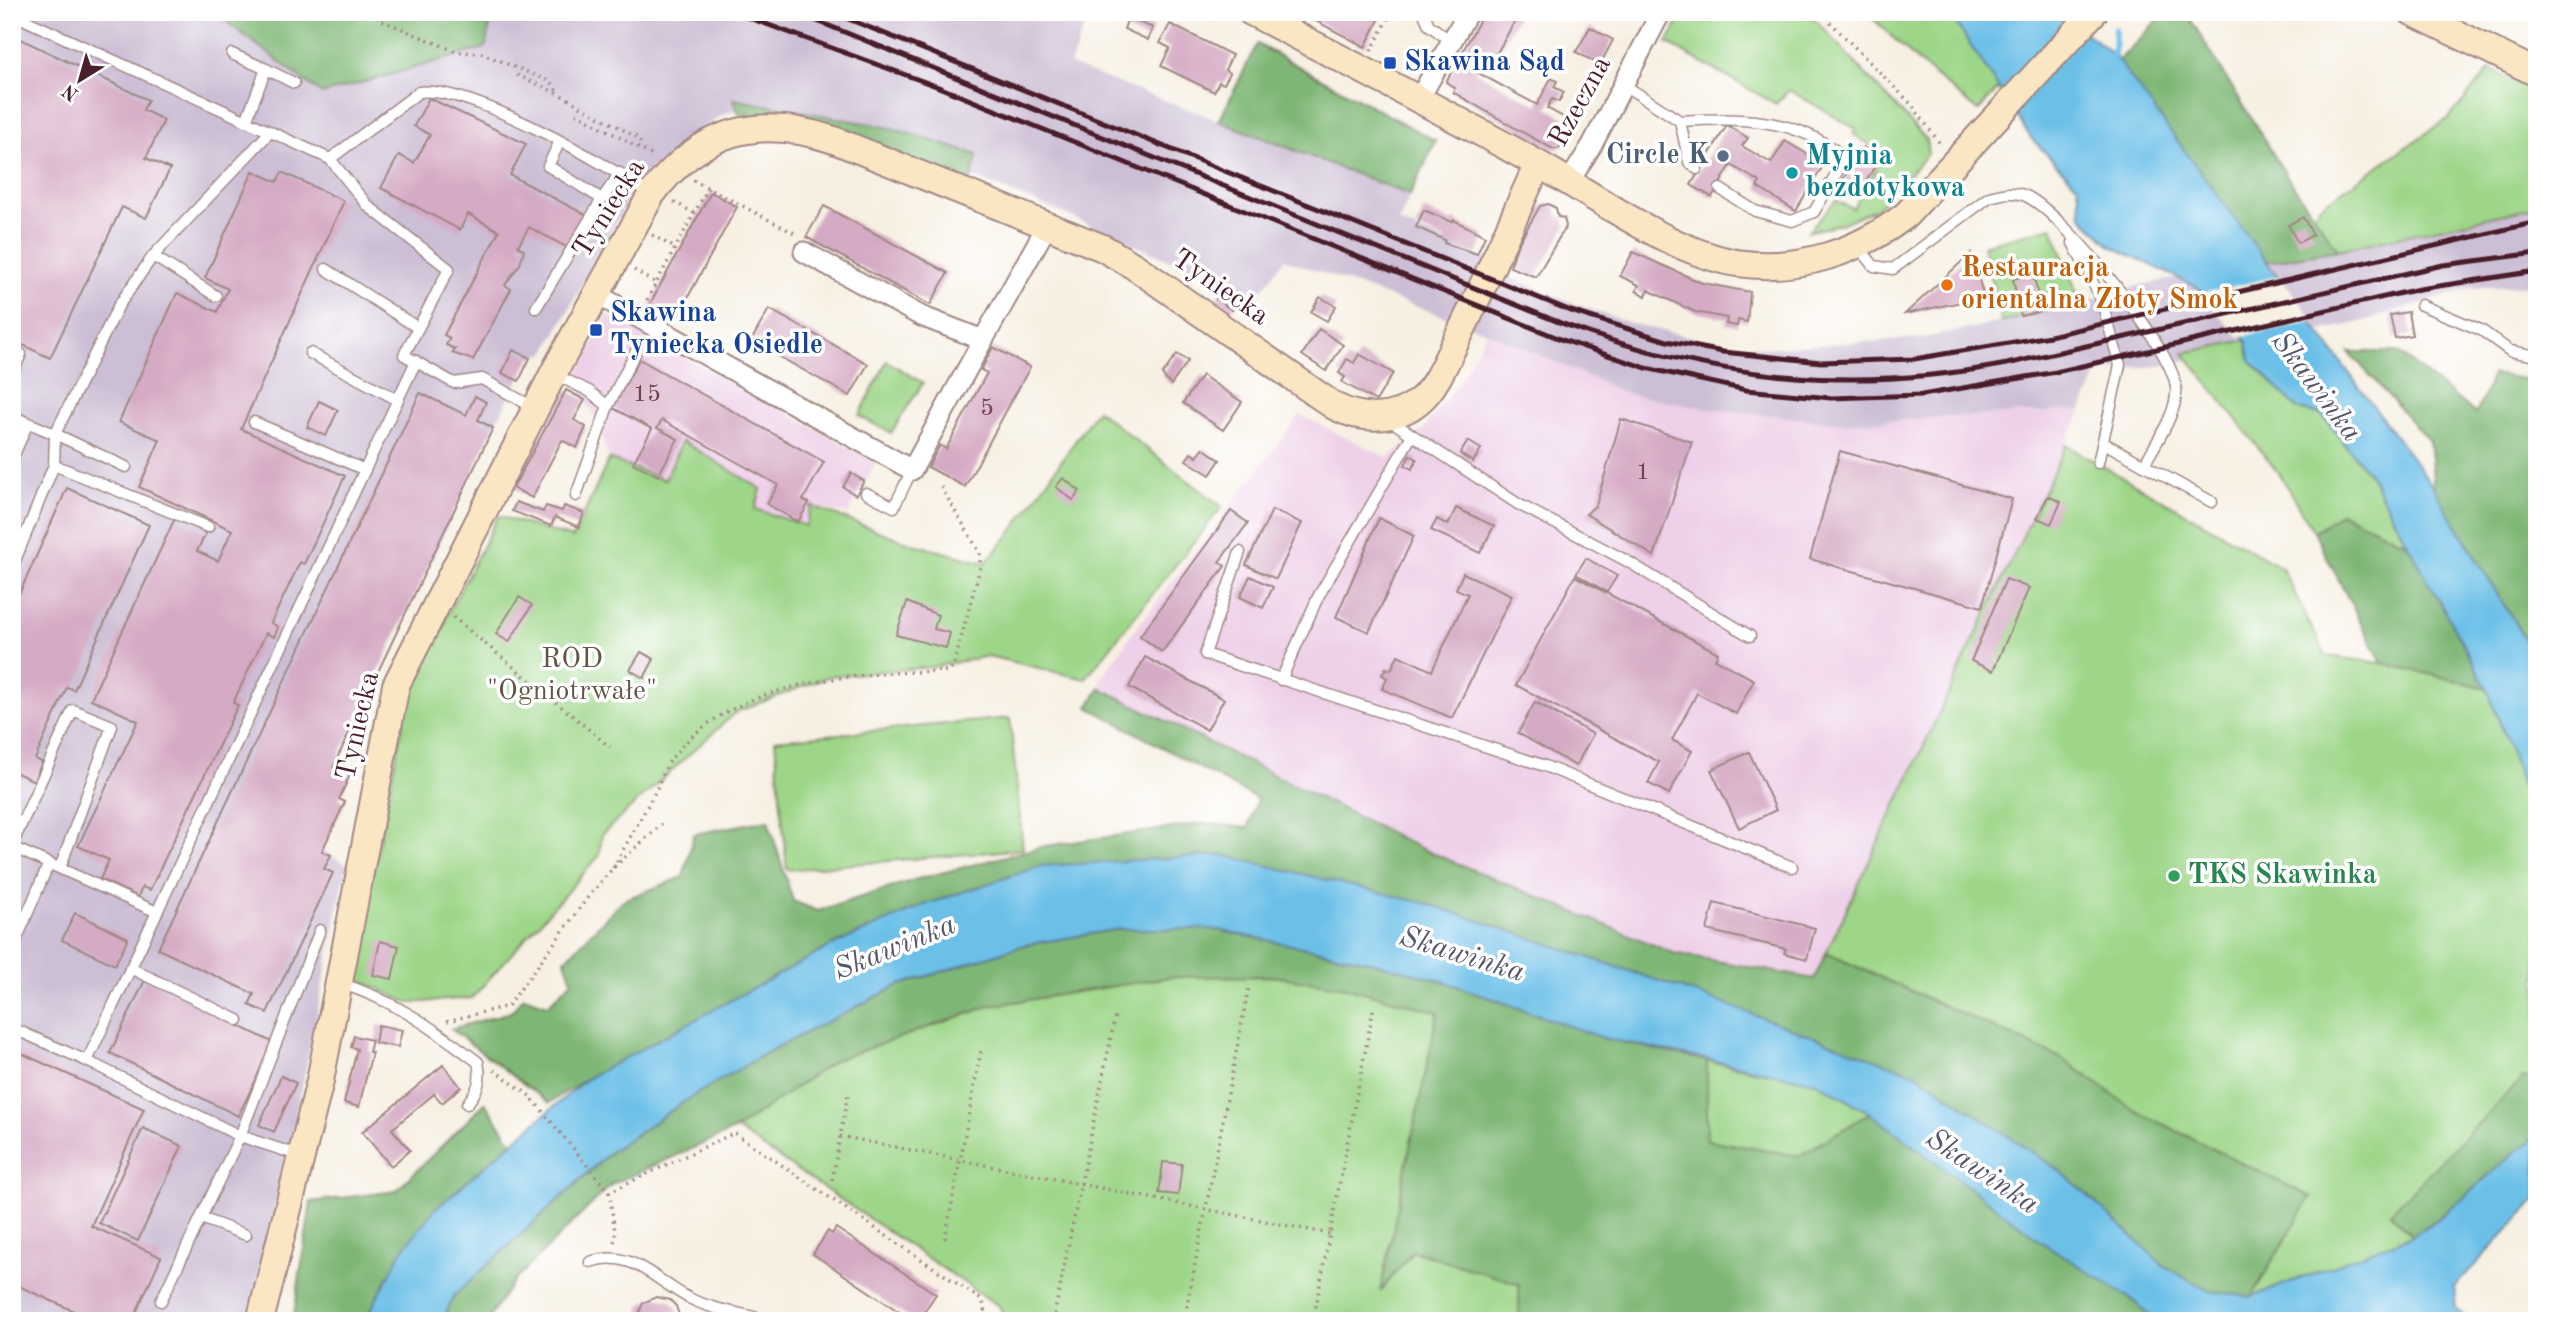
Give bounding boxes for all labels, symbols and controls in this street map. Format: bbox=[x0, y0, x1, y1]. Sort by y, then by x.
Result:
north arrow bbox=[46, 46, 116, 116]
place label: Skawina Sąd bbox=[1404, 49, 1565, 77]
street label: Rzeczna bbox=[1545, 52, 1617, 152]
marker: Skawina Sąd bbox=[1382, 55, 1398, 71]
text: N bbox=[59, 79, 83, 104]
place label: Circle K bbox=[1606, 142, 1709, 170]
place label: Myjnia bezdotykowa bbox=[1806, 143, 1965, 203]
marker: Circle K bbox=[1715, 148, 1731, 164]
street label: Tyniecka bbox=[569, 154, 651, 263]
marker: Myjnia bezdotykowa bbox=[1784, 165, 1800, 181]
street label: Tyniecka bbox=[1167, 245, 1274, 331]
place label: Restauracja orientalna Złoty Smok bbox=[1961, 255, 2239, 315]
marker: Restauracja orientalna Złoty Smok bbox=[1939, 277, 1955, 293]
place label: Skawina Tyniecka Osiedle bbox=[610, 300, 823, 360]
marker: Skawina Tyniecka Osiedle bbox=[588, 322, 604, 338]
water label: Skawinka bbox=[2265, 327, 2367, 447]
house number: 15 bbox=[633, 383, 661, 407]
house number: 5 bbox=[980, 397, 994, 421]
house number: 1 bbox=[1636, 461, 1650, 485]
park label: ROD "Ogniotrwałe" bbox=[487, 646, 657, 706]
street label: Tyniecka bbox=[333, 669, 385, 783]
place label: TKS Skawinka bbox=[2188, 862, 2377, 890]
marker: TKS Skawinka bbox=[2166, 868, 2182, 884]
water label: Skawinka bbox=[830, 910, 960, 986]
water label: Skawinka bbox=[1396, 922, 1528, 988]
water label: Skawinka bbox=[1920, 1124, 2044, 1220]

